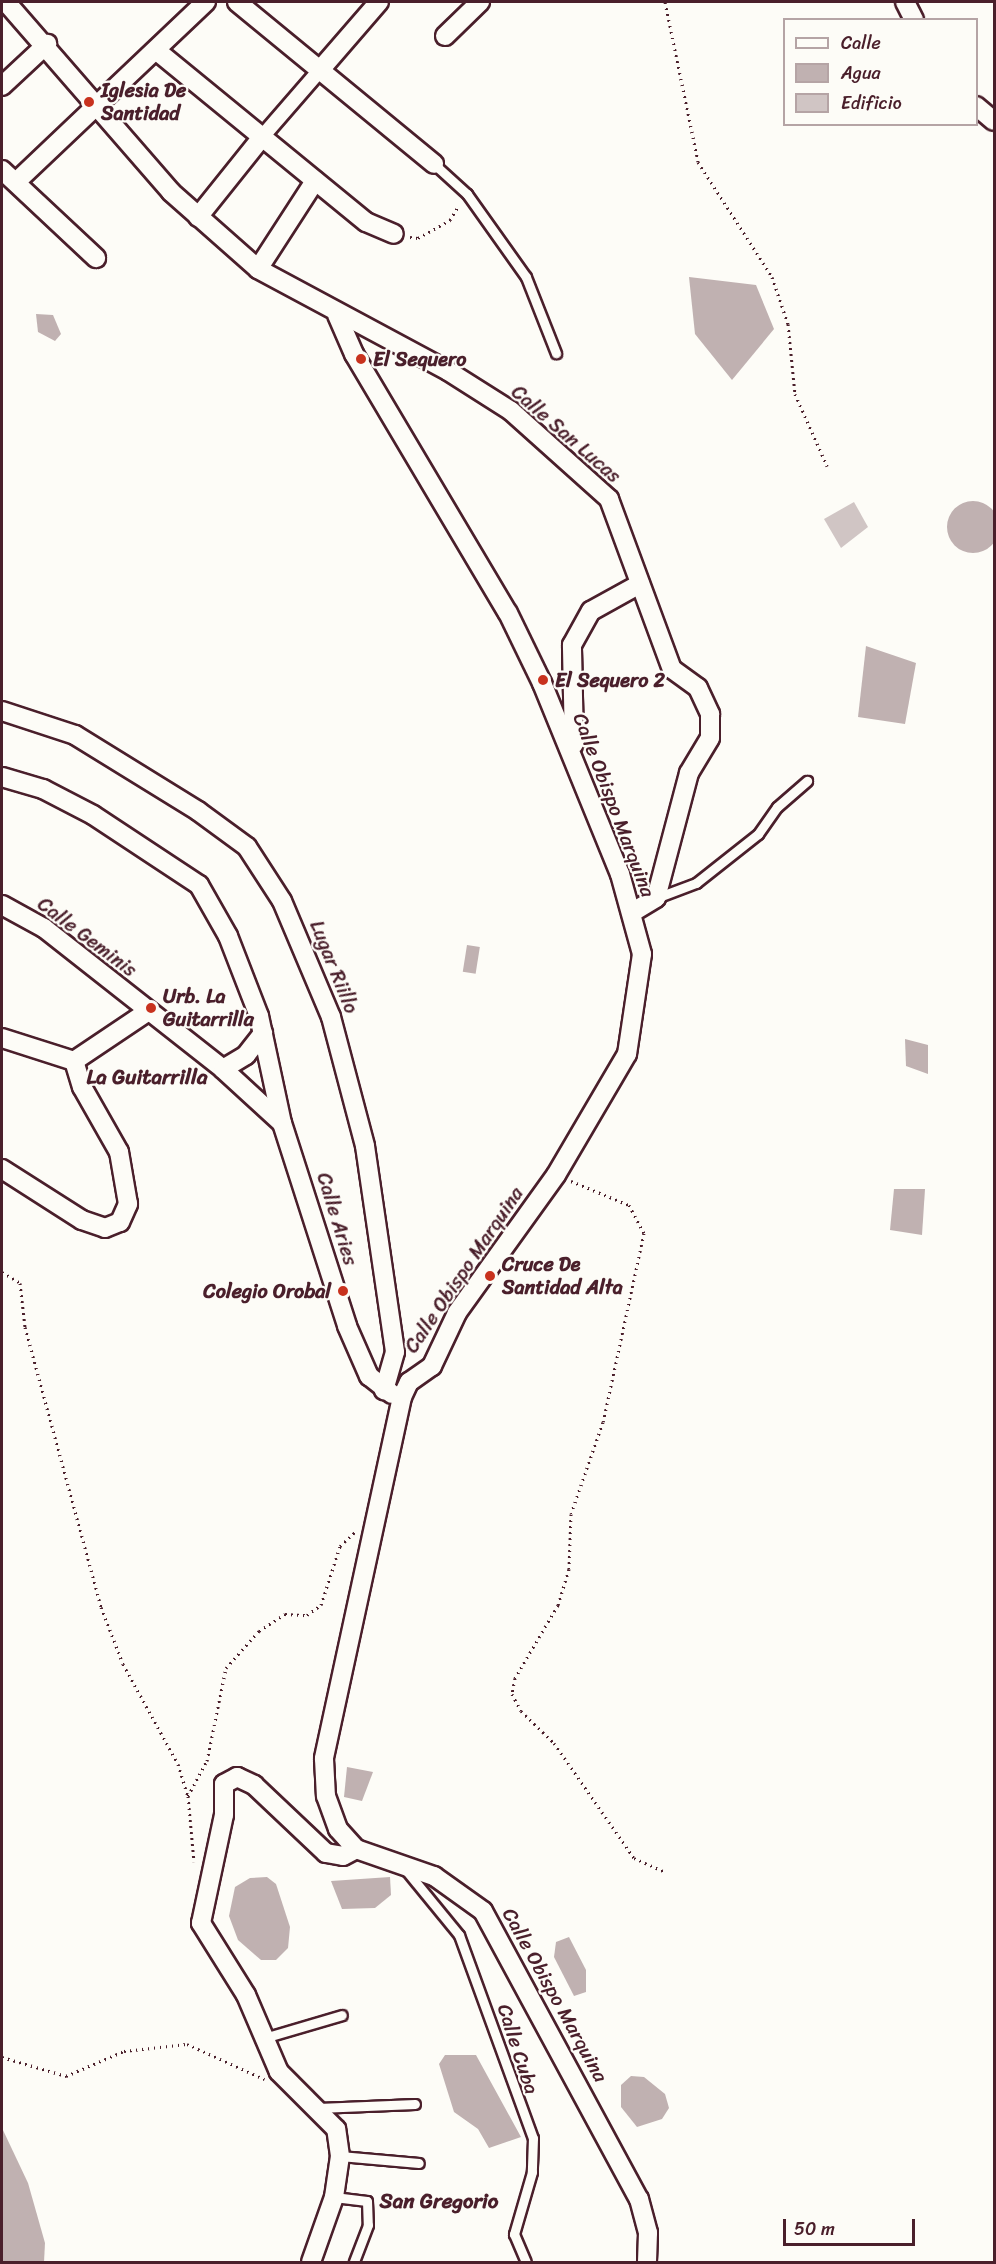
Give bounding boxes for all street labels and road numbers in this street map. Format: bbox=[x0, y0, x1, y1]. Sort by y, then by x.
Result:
street label: Calle San Lucas bbox=[506, 380, 626, 488]
street label: Calle Obispo Marquina bbox=[568, 709, 660, 901]
street label: Calle Geminis bbox=[33, 892, 141, 982]
street label: Lugar Riillo bbox=[305, 917, 363, 1017]
street label: Calle Aries bbox=[312, 1170, 362, 1268]
street label: Calle Obispo Marquina bbox=[399, 1182, 529, 1358]
street label: Calle Obispo Marquina bbox=[497, 1904, 613, 2086]
street label: Calle Cuba bbox=[492, 2001, 544, 2097]

